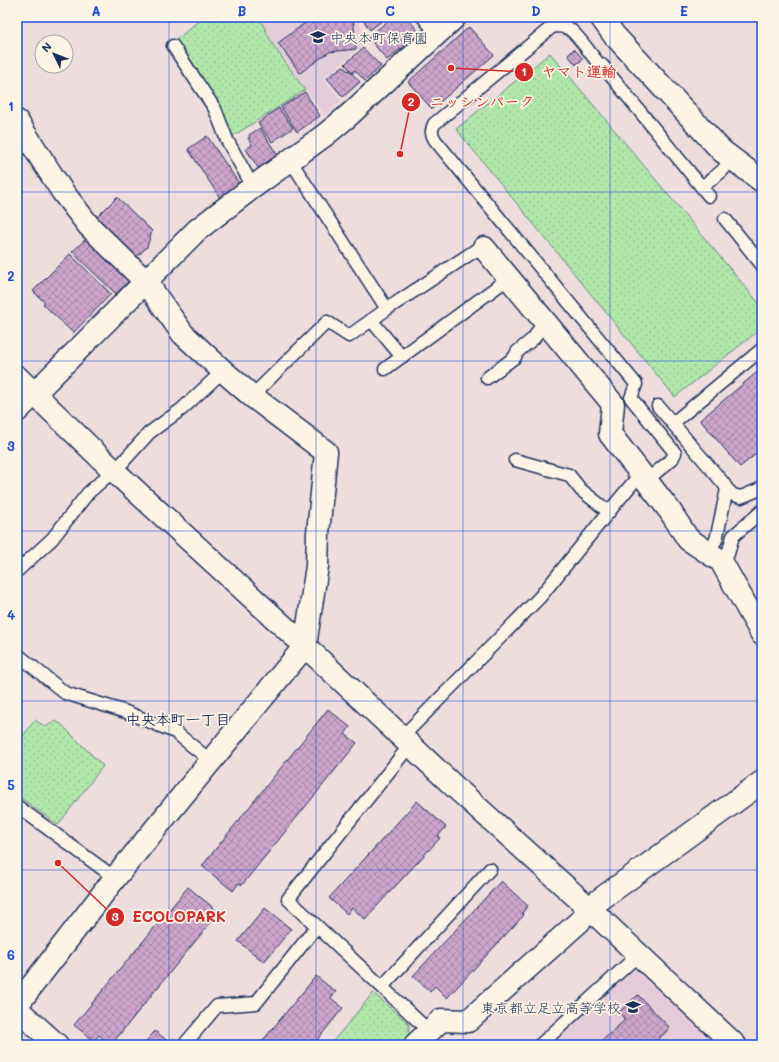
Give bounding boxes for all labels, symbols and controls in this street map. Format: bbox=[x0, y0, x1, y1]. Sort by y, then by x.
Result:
text: A bbox=[91, 2, 101, 19]
text: B bbox=[238, 2, 247, 19]
text: C bbox=[385, 2, 395, 19]
text: D bbox=[531, 2, 541, 19]
text: E bbox=[680, 2, 688, 19]
school or university icon: 中央本町保育園 bbox=[309, 28, 327, 46]
place label: 中央本町保育園 bbox=[330, 28, 428, 47]
north arrow bbox=[34, 34, 74, 74]
text: N bbox=[38, 39, 55, 55]
callout: ヤマト運輸 bbox=[514, 58, 625, 85]
text: ヤマト運輸 bbox=[541, 61, 617, 81]
text: 1 bbox=[521, 63, 527, 79]
callout: ニッシンパーク bbox=[401, 89, 542, 116]
text: ニッシンパーク bbox=[430, 91, 534, 111]
text: 2 bbox=[408, 93, 415, 109]
text: 1 bbox=[8, 97, 14, 114]
text: 2 bbox=[7, 267, 15, 284]
text: 3 bbox=[7, 437, 15, 454]
text: 4 bbox=[7, 606, 15, 623]
district label: 中央本町一丁目 bbox=[125, 709, 231, 729]
text: 5 bbox=[7, 776, 15, 793]
callout: ECOLOPARK bbox=[105, 903, 234, 930]
text: ECOLOPARK bbox=[132, 906, 226, 926]
text: 3 bbox=[111, 908, 119, 924]
text: 6 bbox=[7, 946, 15, 963]
place label: 東京都立足立高等学校 bbox=[481, 998, 621, 1017]
school or university icon: 東京都立足立高等学校 bbox=[624, 998, 642, 1016]

